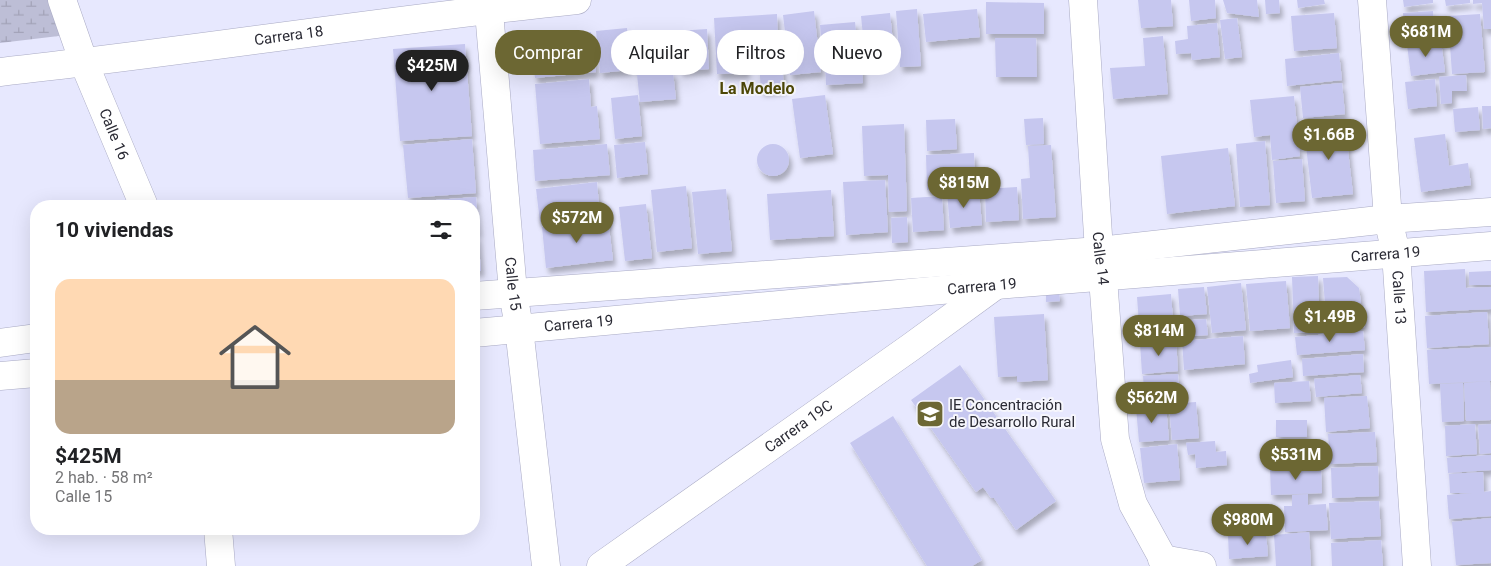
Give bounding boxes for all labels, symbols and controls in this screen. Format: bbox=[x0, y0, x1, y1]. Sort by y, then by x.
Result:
pin: $681M bbox=[1391, 15, 1461, 58]
street label: Carrera 18 bbox=[253, 22, 324, 49]
text: $681M bbox=[1401, 22, 1451, 41]
chip: Comprar bbox=[495, 30, 601, 75]
chip: Alquilar bbox=[611, 30, 707, 75]
chip: Filtros bbox=[717, 30, 804, 75]
chip: Nuevo bbox=[814, 30, 901, 75]
pin: $425M bbox=[397, 49, 467, 92]
text: $425M bbox=[407, 56, 457, 75]
district label: La Modelo bbox=[719, 79, 795, 98]
street label: Calle 16 bbox=[95, 106, 133, 163]
pin: $1.66B bbox=[1288, 119, 1370, 161]
text: $1.66B bbox=[1303, 125, 1355, 144]
pin: $815M bbox=[929, 166, 999, 209]
text: $815M bbox=[939, 173, 989, 192]
pin: $572M bbox=[542, 202, 612, 244]
text: $572M bbox=[552, 208, 602, 227]
icon: filters bbox=[427, 216, 455, 244]
text: 10 viviendas bbox=[55, 218, 174, 242]
street label: Calle 14 bbox=[1089, 231, 1113, 286]
street label: Carrera 19 bbox=[1350, 243, 1421, 266]
street label: Calle 15 bbox=[501, 256, 525, 312]
street label: Calle 13 bbox=[1388, 270, 1410, 325]
street label: Carrera 19 bbox=[946, 274, 1017, 298]
pin: $1.49B bbox=[1289, 300, 1371, 343]
text: $1.49B bbox=[1304, 307, 1356, 326]
street label: Carrera 19 bbox=[543, 311, 614, 336]
icon: home bbox=[210, 312, 300, 402]
pin: $814M bbox=[1124, 314, 1194, 357]
text: $814M bbox=[1134, 321, 1184, 340]
pin: $562M bbox=[1117, 382, 1187, 424]
text: $562M bbox=[1127, 388, 1177, 407]
street label: Carrera 19C bbox=[761, 396, 836, 457]
place label: IE Concentración de Desarrollo Rural bbox=[949, 396, 1075, 431]
school or university icon: IE Concentración de Desarrollo Rural bbox=[915, 399, 945, 429]
pin: $531M bbox=[1261, 438, 1331, 481]
text: $425M bbox=[55, 444, 122, 468]
text: $531M bbox=[1271, 445, 1321, 464]
text: 2 hab. · 58 m² bbox=[55, 468, 153, 487]
text: Calle 15 bbox=[55, 487, 112, 506]
pin: $980M bbox=[1213, 504, 1283, 546]
text: $980M bbox=[1223, 510, 1273, 529]

